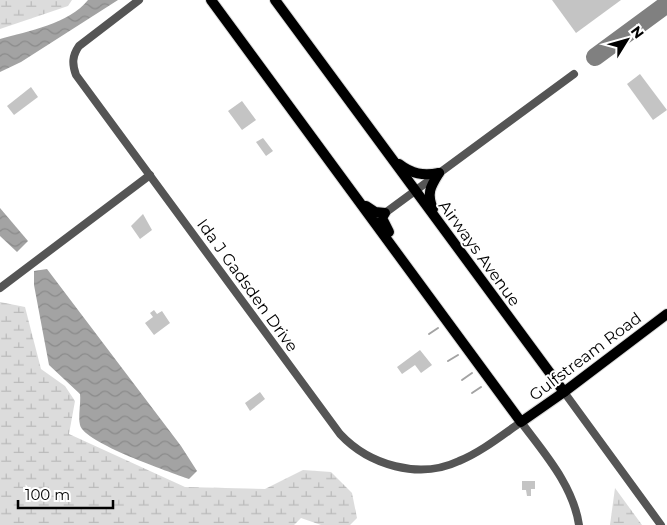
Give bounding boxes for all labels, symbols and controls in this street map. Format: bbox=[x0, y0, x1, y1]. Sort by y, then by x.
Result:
north arrow bbox=[602, 15, 652, 65]
text: N bbox=[627, 22, 648, 42]
street label: Airways Avenue bbox=[435, 197, 524, 310]
street label: Ida J Gadsden Drive bbox=[193, 215, 302, 355]
street label: Gulfstream Road bbox=[526, 308, 645, 405]
scale bar bbox=[18, 478, 112, 510]
text: 100 m bbox=[25, 485, 70, 504]

